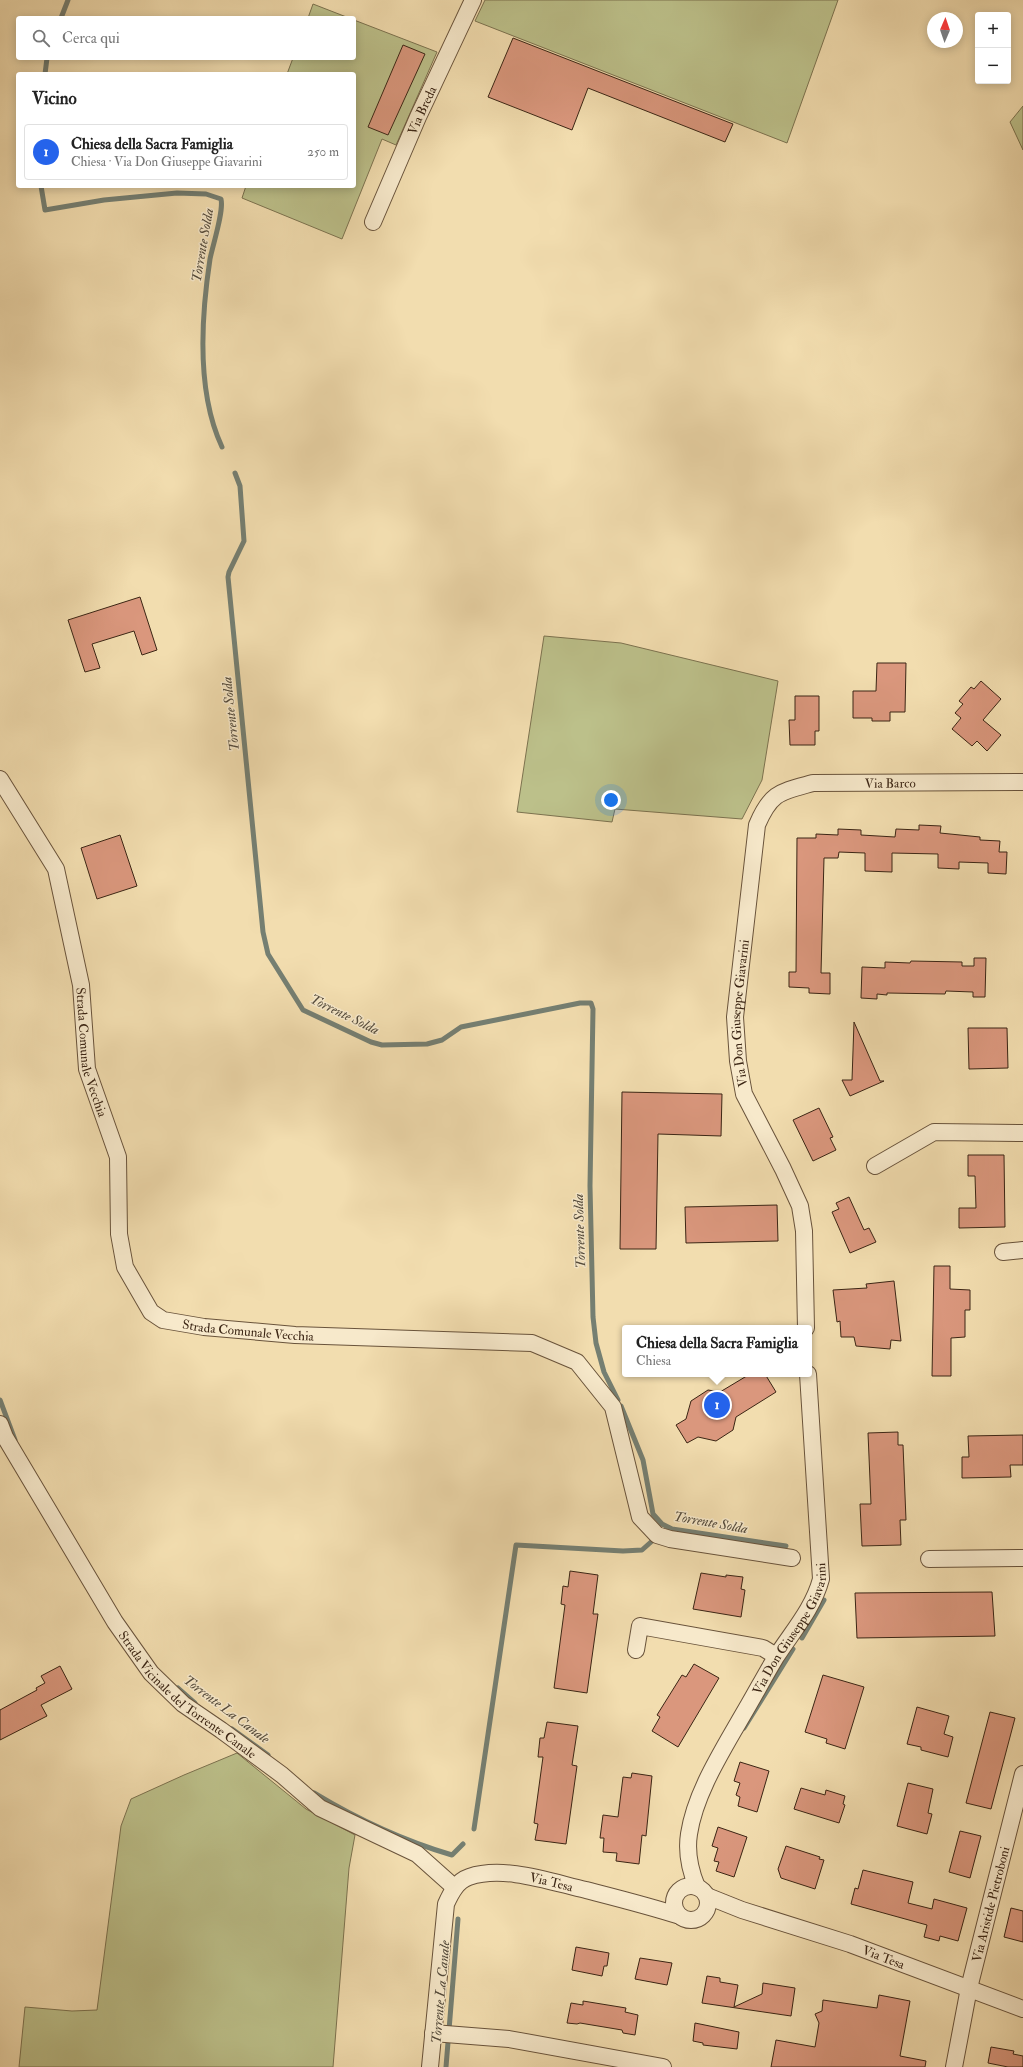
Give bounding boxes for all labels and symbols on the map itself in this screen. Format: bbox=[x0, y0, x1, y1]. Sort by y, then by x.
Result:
north arrow bbox=[927, 12, 963, 48]
street label: Via Breda bbox=[405, 83, 441, 137]
water label: Torrente Solda bbox=[188, 206, 217, 283]
water label: Torrente Solda bbox=[218, 675, 243, 752]
street label: Via Barco bbox=[865, 776, 916, 792]
your location bbox=[601, 790, 621, 810]
street label: Via Don Giuseppe Giavarini bbox=[728, 938, 753, 1088]
street label: Strada Comunale Vecchia bbox=[72, 987, 110, 1120]
water label: Torrente Solda bbox=[307, 990, 383, 1039]
water label: Torrente Solda bbox=[570, 1193, 589, 1269]
street label: Strada Comunale Vecchia bbox=[181, 1316, 315, 1345]
pin: 1 bbox=[704, 1390, 730, 1420]
water label: Torrente Solda bbox=[673, 1508, 750, 1537]
street label: Via Don Giuseppe Giavarini bbox=[749, 1562, 830, 1698]
street label: Strada Vicinale del Torrente Canale bbox=[115, 1628, 260, 1763]
water label: Torrente La Canale bbox=[180, 1671, 273, 1748]
street label: Via Aristide Pietroboni bbox=[969, 1844, 1014, 1964]
street label: Via Tesa bbox=[528, 1870, 575, 1896]
water label: Torrente La Canale bbox=[428, 1939, 454, 2044]
street label: Via Tesa bbox=[860, 1942, 907, 1973]

